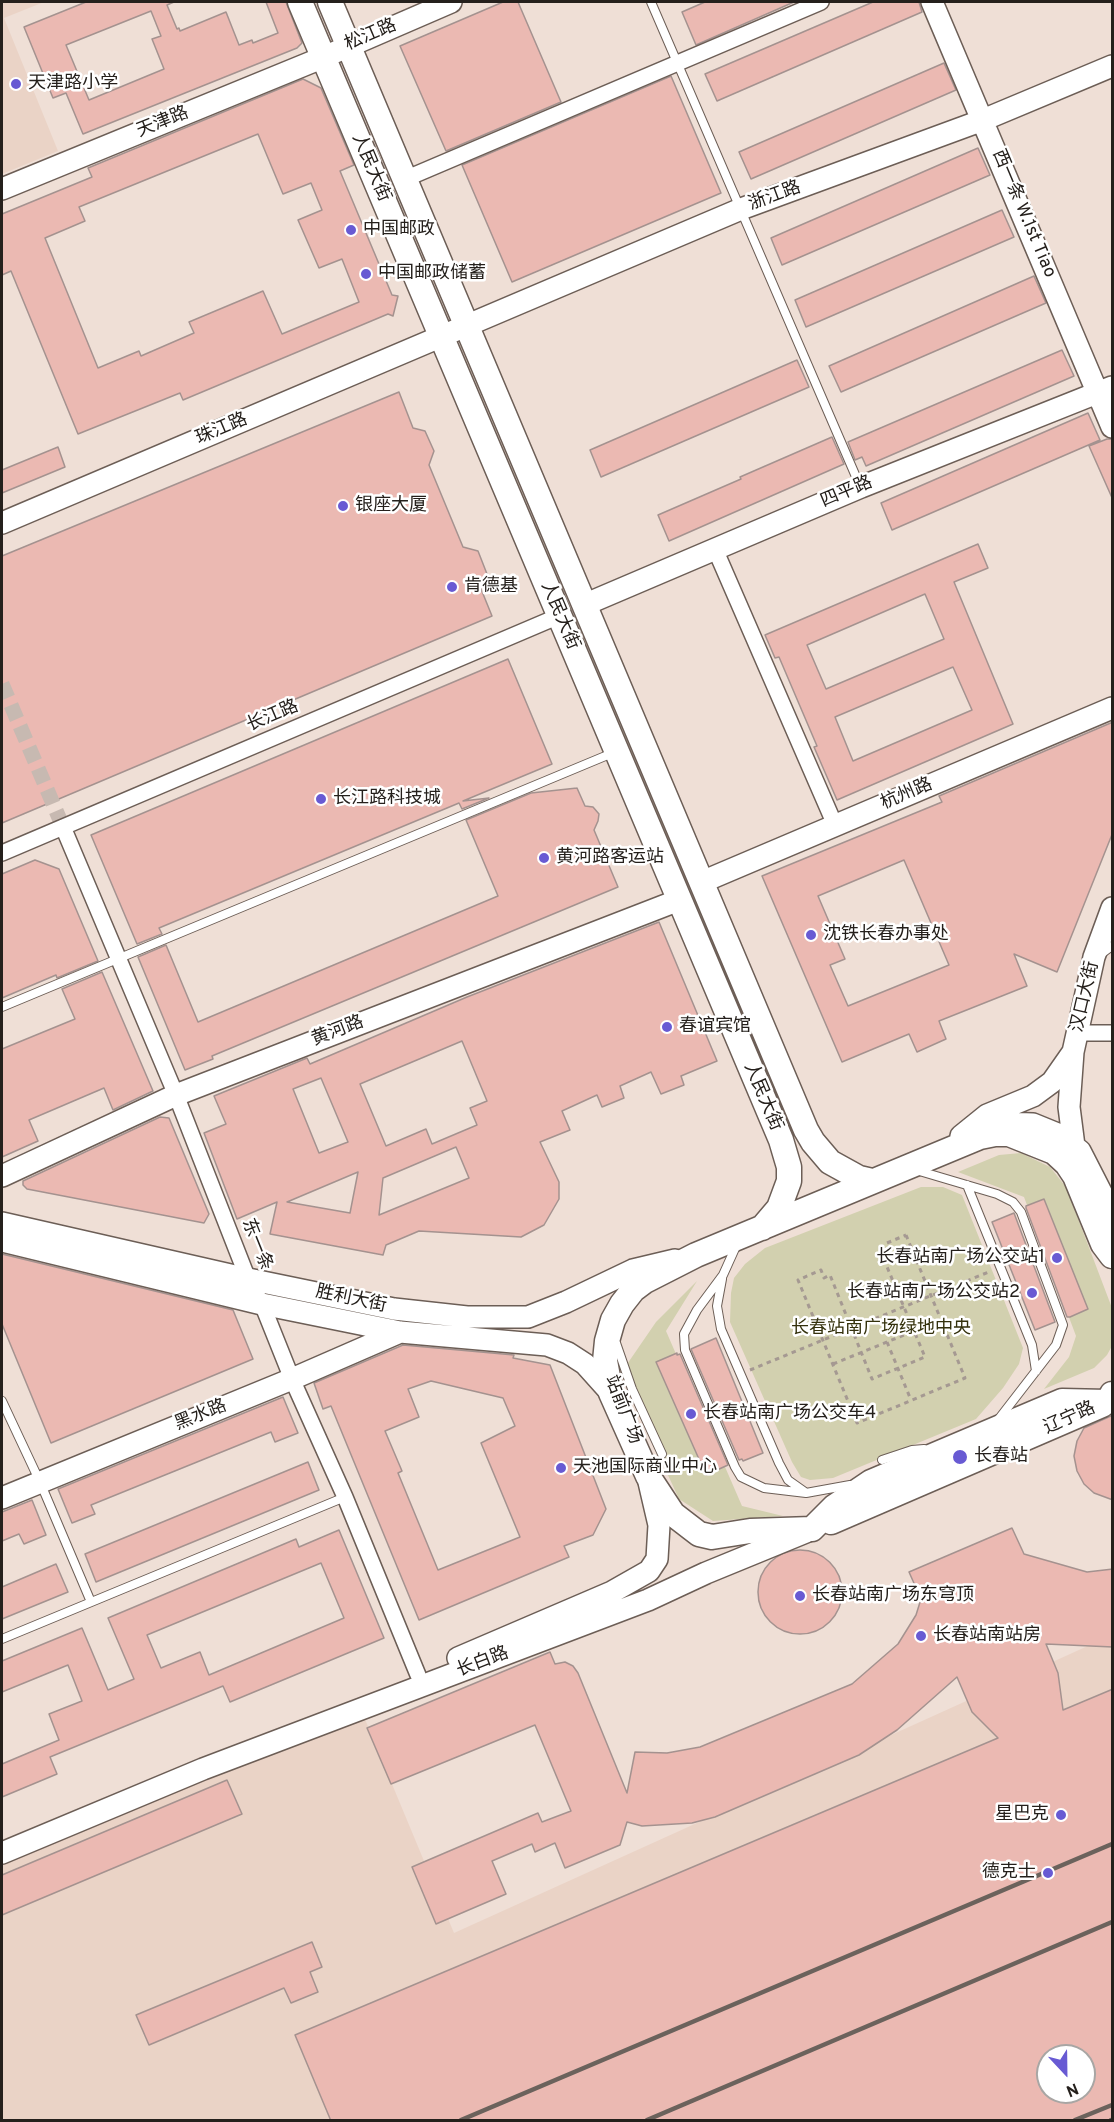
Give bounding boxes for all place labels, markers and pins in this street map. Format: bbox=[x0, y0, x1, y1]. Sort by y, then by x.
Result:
place label: 天津路小学 bbox=[28, 73, 118, 95]
marker: 天津路小学 bbox=[9, 77, 23, 91]
place label: 中国邮政 bbox=[363, 219, 435, 241]
marker: 中国邮政 bbox=[344, 223, 358, 237]
place label: 中国邮政储蓄 bbox=[378, 263, 486, 285]
marker: 中国邮政储蓄 bbox=[359, 267, 373, 281]
place label: 银座大厦 bbox=[355, 495, 427, 517]
marker: 银座大厦 bbox=[336, 499, 350, 513]
place label: 肯德基 bbox=[464, 576, 518, 598]
marker: 肯德基 bbox=[445, 580, 459, 594]
place label: 长江路科技城 bbox=[333, 788, 441, 810]
marker: 长江路科技城 bbox=[314, 792, 328, 806]
place label: 黄河路客运站 bbox=[556, 847, 664, 869]
marker: 黄河路客运站 bbox=[537, 851, 551, 865]
place label: 沈铁长春办事处 bbox=[823, 924, 949, 946]
marker: 沈铁长春办事处 bbox=[804, 928, 818, 942]
place label: 春谊宾馆 bbox=[679, 1016, 751, 1038]
marker: 春谊宾馆 bbox=[660, 1020, 674, 1034]
place label: 长春站南广场公交站1 bbox=[876, 1247, 1045, 1269]
marker: 长春站南广场公交站1 bbox=[1050, 1251, 1064, 1265]
place label: 长春站南广场公交站2 bbox=[847, 1282, 1020, 1304]
marker: 长春站南广场公交站2 bbox=[1025, 1286, 1039, 1300]
place label: 长春站南广场公交车4 bbox=[703, 1403, 876, 1425]
marker: 长春站南广场公交车4 bbox=[684, 1407, 698, 1421]
place label: 长春站 bbox=[974, 1446, 1028, 1468]
marker: 长春站 bbox=[951, 1448, 969, 1466]
place label: 天池国际商业中心 bbox=[573, 1457, 717, 1479]
marker: 天池国际商业中心 bbox=[554, 1461, 568, 1475]
place label: 长春站南广场东穹顶 bbox=[812, 1585, 974, 1607]
marker: 长春站南广场东穹顶 bbox=[793, 1589, 807, 1603]
place label: 长春站南站房 bbox=[933, 1625, 1041, 1647]
marker: 长春站南站房 bbox=[914, 1629, 928, 1643]
place label: 星巴克 bbox=[995, 1804, 1049, 1826]
marker: 星巴克 bbox=[1054, 1808, 1068, 1822]
place label: 德克士 bbox=[982, 1862, 1036, 1884]
marker: 德克士 bbox=[1041, 1866, 1055, 1880]

